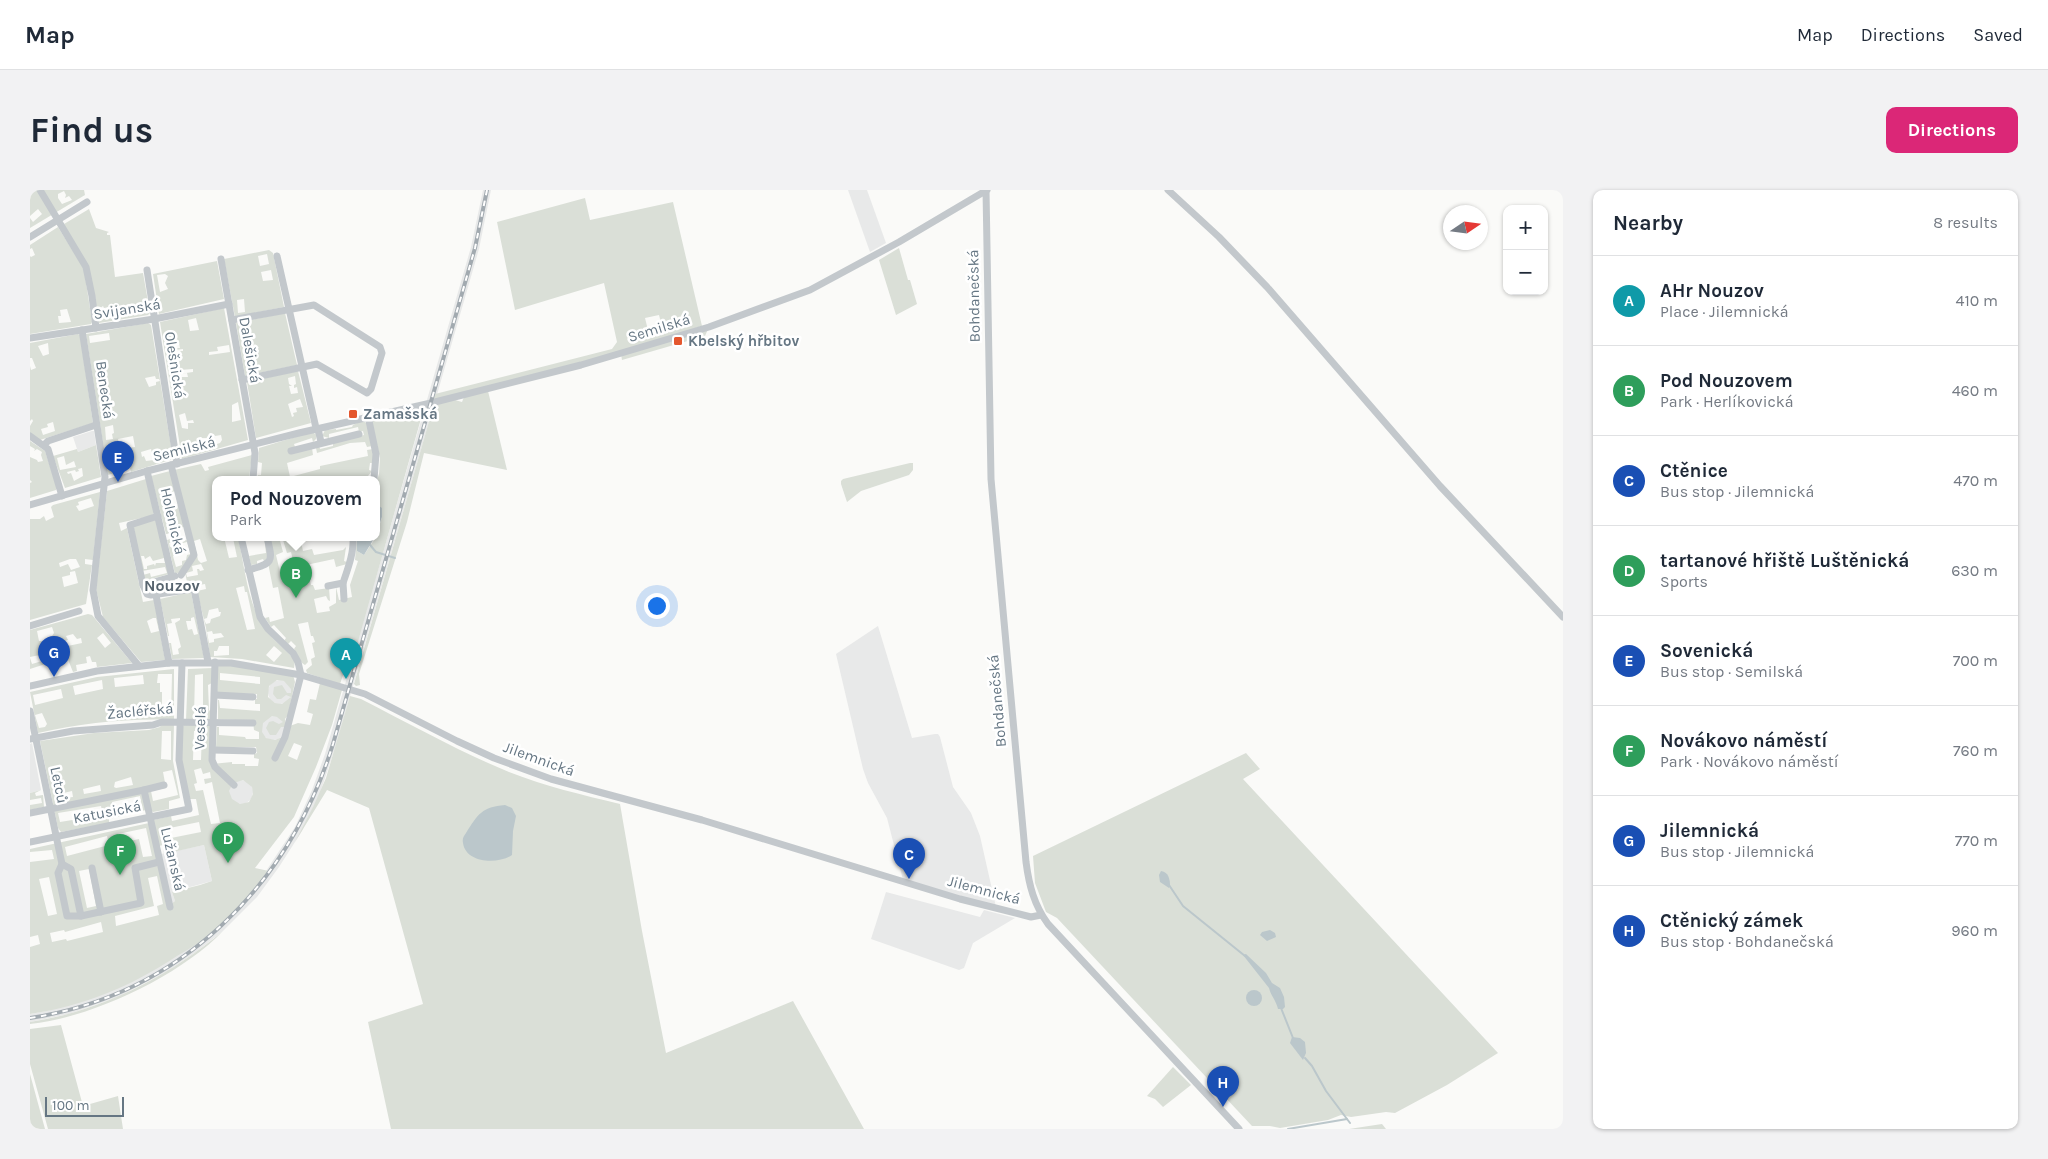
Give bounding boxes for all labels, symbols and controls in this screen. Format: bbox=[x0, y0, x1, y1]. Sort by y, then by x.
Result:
text: Map bbox=[25, 21, 75, 49]
text: Map bbox=[1797, 24, 1833, 46]
text: Directions bbox=[1861, 24, 1945, 46]
text: Saved bbox=[1973, 24, 2023, 46]
button: Directions bbox=[1886, 107, 2018, 153]
text: Find us bbox=[30, 110, 153, 151]
north arrow bbox=[1443, 205, 1488, 250]
map controls bbox=[1503, 205, 1548, 295]
button: + bbox=[1503, 205, 1548, 250]
text: Nearby bbox=[1613, 211, 1683, 235]
text: 8 results bbox=[1933, 213, 1998, 232]
street label: Bohdanečská bbox=[964, 249, 984, 343]
button: − bbox=[1503, 250, 1548, 295]
text: AHr Nouzov bbox=[1660, 280, 1764, 302]
text: A bbox=[1624, 291, 1634, 310]
text: 410 m bbox=[1956, 291, 1998, 310]
street label: Svijanská bbox=[92, 295, 162, 323]
text: Place · Jilemnická bbox=[1660, 302, 1788, 321]
street label: Semilská bbox=[626, 310, 692, 346]
street label: Dalešická bbox=[235, 316, 265, 384]
street label: Olešnická bbox=[161, 330, 189, 400]
place label: Kbelský hřbitov bbox=[688, 332, 799, 350]
marker: Kbelský hřbitov bbox=[672, 335, 684, 347]
street label: Benecká bbox=[92, 360, 118, 420]
text: Pod Nouzovem bbox=[1660, 370, 1793, 392]
text: B bbox=[1624, 381, 1634, 400]
text: 460 m bbox=[1952, 381, 1998, 400]
text: Park · Herlíkovická bbox=[1660, 392, 1794, 411]
place label: Zamašská bbox=[363, 405, 438, 423]
marker: Zamašská bbox=[347, 408, 359, 420]
street label: Semilská bbox=[151, 433, 217, 465]
pin: E bbox=[102, 441, 134, 482]
text: Ctěnice bbox=[1660, 460, 1728, 482]
text: C bbox=[1624, 471, 1634, 490]
text: 470 m bbox=[1953, 471, 1998, 490]
popup bbox=[212, 476, 380, 541]
text: Bus stop · Jilemnická bbox=[1660, 482, 1814, 501]
street label: Holenická bbox=[157, 486, 189, 556]
text: Pod Nouzovem bbox=[230, 488, 362, 510]
text: Park bbox=[230, 510, 262, 529]
text: tartanové hřiště Luštěnická bbox=[1660, 550, 1909, 572]
pin: B bbox=[280, 557, 312, 598]
text: D bbox=[1624, 561, 1634, 580]
text: 630 m bbox=[1951, 561, 1998, 580]
text: Sports bbox=[1660, 572, 1708, 591]
district label: Nouzov bbox=[144, 576, 201, 595]
your location bbox=[644, 593, 670, 619]
pin: G bbox=[38, 636, 70, 677]
pin: A bbox=[330, 638, 362, 679]
text: Sovenická bbox=[1660, 640, 1753, 662]
text: E bbox=[1624, 651, 1634, 670]
text: 700 m bbox=[1953, 651, 1998, 670]
street label: Bohdanečská bbox=[984, 654, 1010, 748]
text: Bus stop · Semilská bbox=[1660, 662, 1803, 681]
street label: Žacléřská bbox=[106, 699, 174, 723]
street label: Veselá bbox=[190, 706, 210, 750]
text: Novákovo náměstí bbox=[1660, 730, 1828, 752]
street label: Jilemnická bbox=[501, 738, 577, 780]
text: F bbox=[1625, 741, 1633, 760]
text: 760 m bbox=[1953, 741, 1998, 760]
text: Park · Novákovo náměstí bbox=[1660, 752, 1839, 771]
street label: Letců bbox=[46, 765, 72, 805]
street label: Katusická bbox=[71, 797, 143, 827]
text: Jilemnická bbox=[1660, 820, 1759, 842]
pin: D bbox=[212, 822, 244, 863]
street label: Lužanská bbox=[157, 825, 189, 893]
text: G bbox=[1624, 831, 1634, 850]
text: 770 m bbox=[1955, 831, 1998, 850]
pin: F bbox=[104, 834, 136, 875]
pin: C bbox=[893, 838, 925, 879]
text: Bus stop · Jilemnická bbox=[1660, 842, 1814, 861]
street label: Jilemnická bbox=[946, 872, 1022, 908]
text: Ctěnický zámek bbox=[1660, 910, 1803, 932]
text: H bbox=[1623, 921, 1635, 940]
text: 960 m bbox=[1951, 921, 1998, 940]
text: Bus stop · Bohdanečská bbox=[1660, 932, 1834, 951]
pin: H bbox=[1207, 1066, 1239, 1107]
scale bar bbox=[45, 1094, 124, 1117]
text: 100 m bbox=[52, 1097, 90, 1114]

